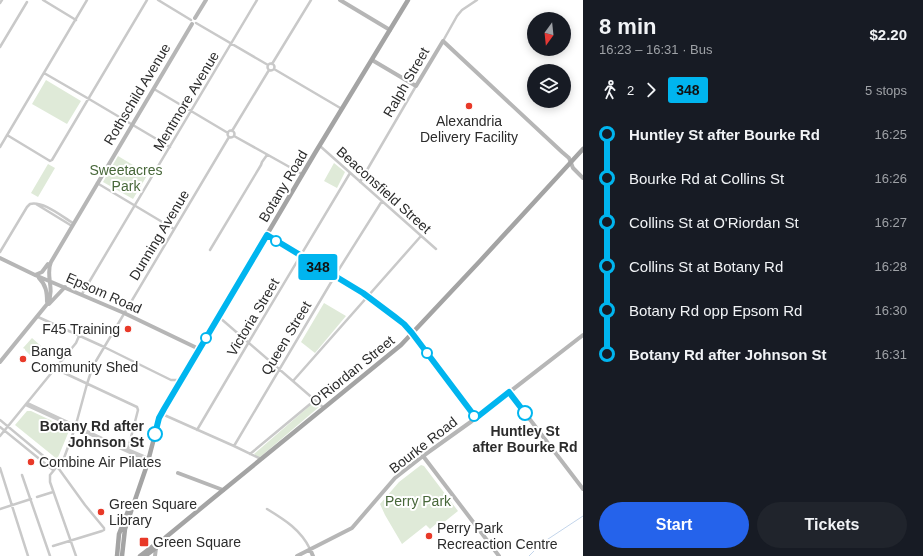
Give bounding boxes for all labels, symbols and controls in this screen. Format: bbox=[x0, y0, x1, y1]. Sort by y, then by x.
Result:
north arrow bbox=[527, 12, 571, 56]
map controls bbox=[527, 12, 571, 108]
text: 8 min bbox=[599, 14, 656, 39]
text: $2.20 bbox=[869, 26, 907, 43]
street label: Rothschild Avenue bbox=[100, 40, 174, 148]
text: 16:23 – 16:31 · Bus bbox=[599, 42, 712, 57]
street label: Ralph Street bbox=[380, 44, 432, 120]
street label: Mentmore Avenue bbox=[150, 48, 222, 154]
button: layers bbox=[527, 64, 571, 108]
icon: walk bbox=[599, 79, 621, 101]
icon: forward bbox=[640, 79, 662, 101]
text: 348 bbox=[676, 82, 700, 98]
text: 2 bbox=[627, 83, 634, 98]
text: 5 stops bbox=[865, 83, 907, 98]
marker: Alexandria Delivery Facility bbox=[464, 101, 474, 111]
place label: Alexandria Delivery Facility bbox=[420, 113, 518, 145]
text: Huntley St after Bourke Rd bbox=[629, 126, 820, 143]
text: 16:25 bbox=[874, 127, 907, 142]
street label: Beaconsfield Street bbox=[334, 143, 435, 237]
street label: Botany Road bbox=[255, 147, 311, 225]
park label: Sweetacres Park bbox=[89, 162, 163, 194]
text: Bourke Rd at Collins St bbox=[629, 170, 784, 187]
text: 16:26 bbox=[874, 171, 907, 186]
street label: Dunning Avenue bbox=[126, 187, 192, 283]
text: Collins St at O'Riordan St bbox=[629, 214, 799, 231]
text: 16:27 bbox=[874, 215, 907, 230]
unlabelled marker bbox=[270, 235, 282, 247]
line badge: 348 bbox=[295, 254, 341, 280]
text: Collins St at Botany Rd bbox=[629, 258, 783, 275]
text: 348 bbox=[306, 259, 330, 275]
text: 16:28 bbox=[874, 259, 907, 274]
street label: Epsom Road bbox=[64, 269, 144, 317]
street label: Victoria Street bbox=[224, 275, 282, 359]
street label: Queen Street bbox=[258, 298, 314, 378]
text: Botany Rd opp Epsom Rd bbox=[629, 302, 802, 319]
text: 16:30 bbox=[874, 303, 907, 318]
place label: F45 Training bbox=[42, 321, 120, 337]
marker: F45 Training bbox=[123, 324, 133, 334]
unlabelled marker bbox=[200, 332, 212, 344]
street label: O'Riordan Street bbox=[307, 332, 397, 410]
place label: Banga Community Shed bbox=[31, 343, 138, 375]
text: Botany Rd after Johnson St bbox=[629, 346, 827, 363]
unlabelled marker bbox=[421, 347, 433, 359]
text: 16:31 bbox=[874, 347, 907, 362]
marker: Banga Community Shed bbox=[18, 354, 28, 364]
marker: Huntley St after Bourke Rd bbox=[517, 405, 533, 421]
unlabelled marker bbox=[468, 410, 480, 422]
street label: Bourke Road bbox=[386, 414, 460, 476]
place label: Botany Rd after Johnson St bbox=[40, 418, 145, 450]
place label: Huntley St after Bourke Rd bbox=[472, 423, 578, 455]
marker: Botany Rd after Johnson St bbox=[147, 426, 163, 442]
place label: Combine Air Pilates bbox=[39, 454, 161, 470]
marker: Combine Air Pilates bbox=[26, 457, 36, 467]
park label: Perry Park bbox=[385, 493, 452, 509]
place label: Green Square Library bbox=[109, 496, 197, 528]
button: Start bbox=[599, 502, 749, 548]
button: Tickets bbox=[757, 502, 907, 548]
marker: Green Square Library bbox=[96, 507, 106, 517]
place label: Perry Park Recreaction Centre bbox=[437, 520, 558, 552]
marker: Perry Park Recreaction Centre bbox=[424, 531, 434, 541]
place label: Green Square bbox=[153, 534, 241, 550]
marker: Green Square bbox=[138, 536, 150, 548]

